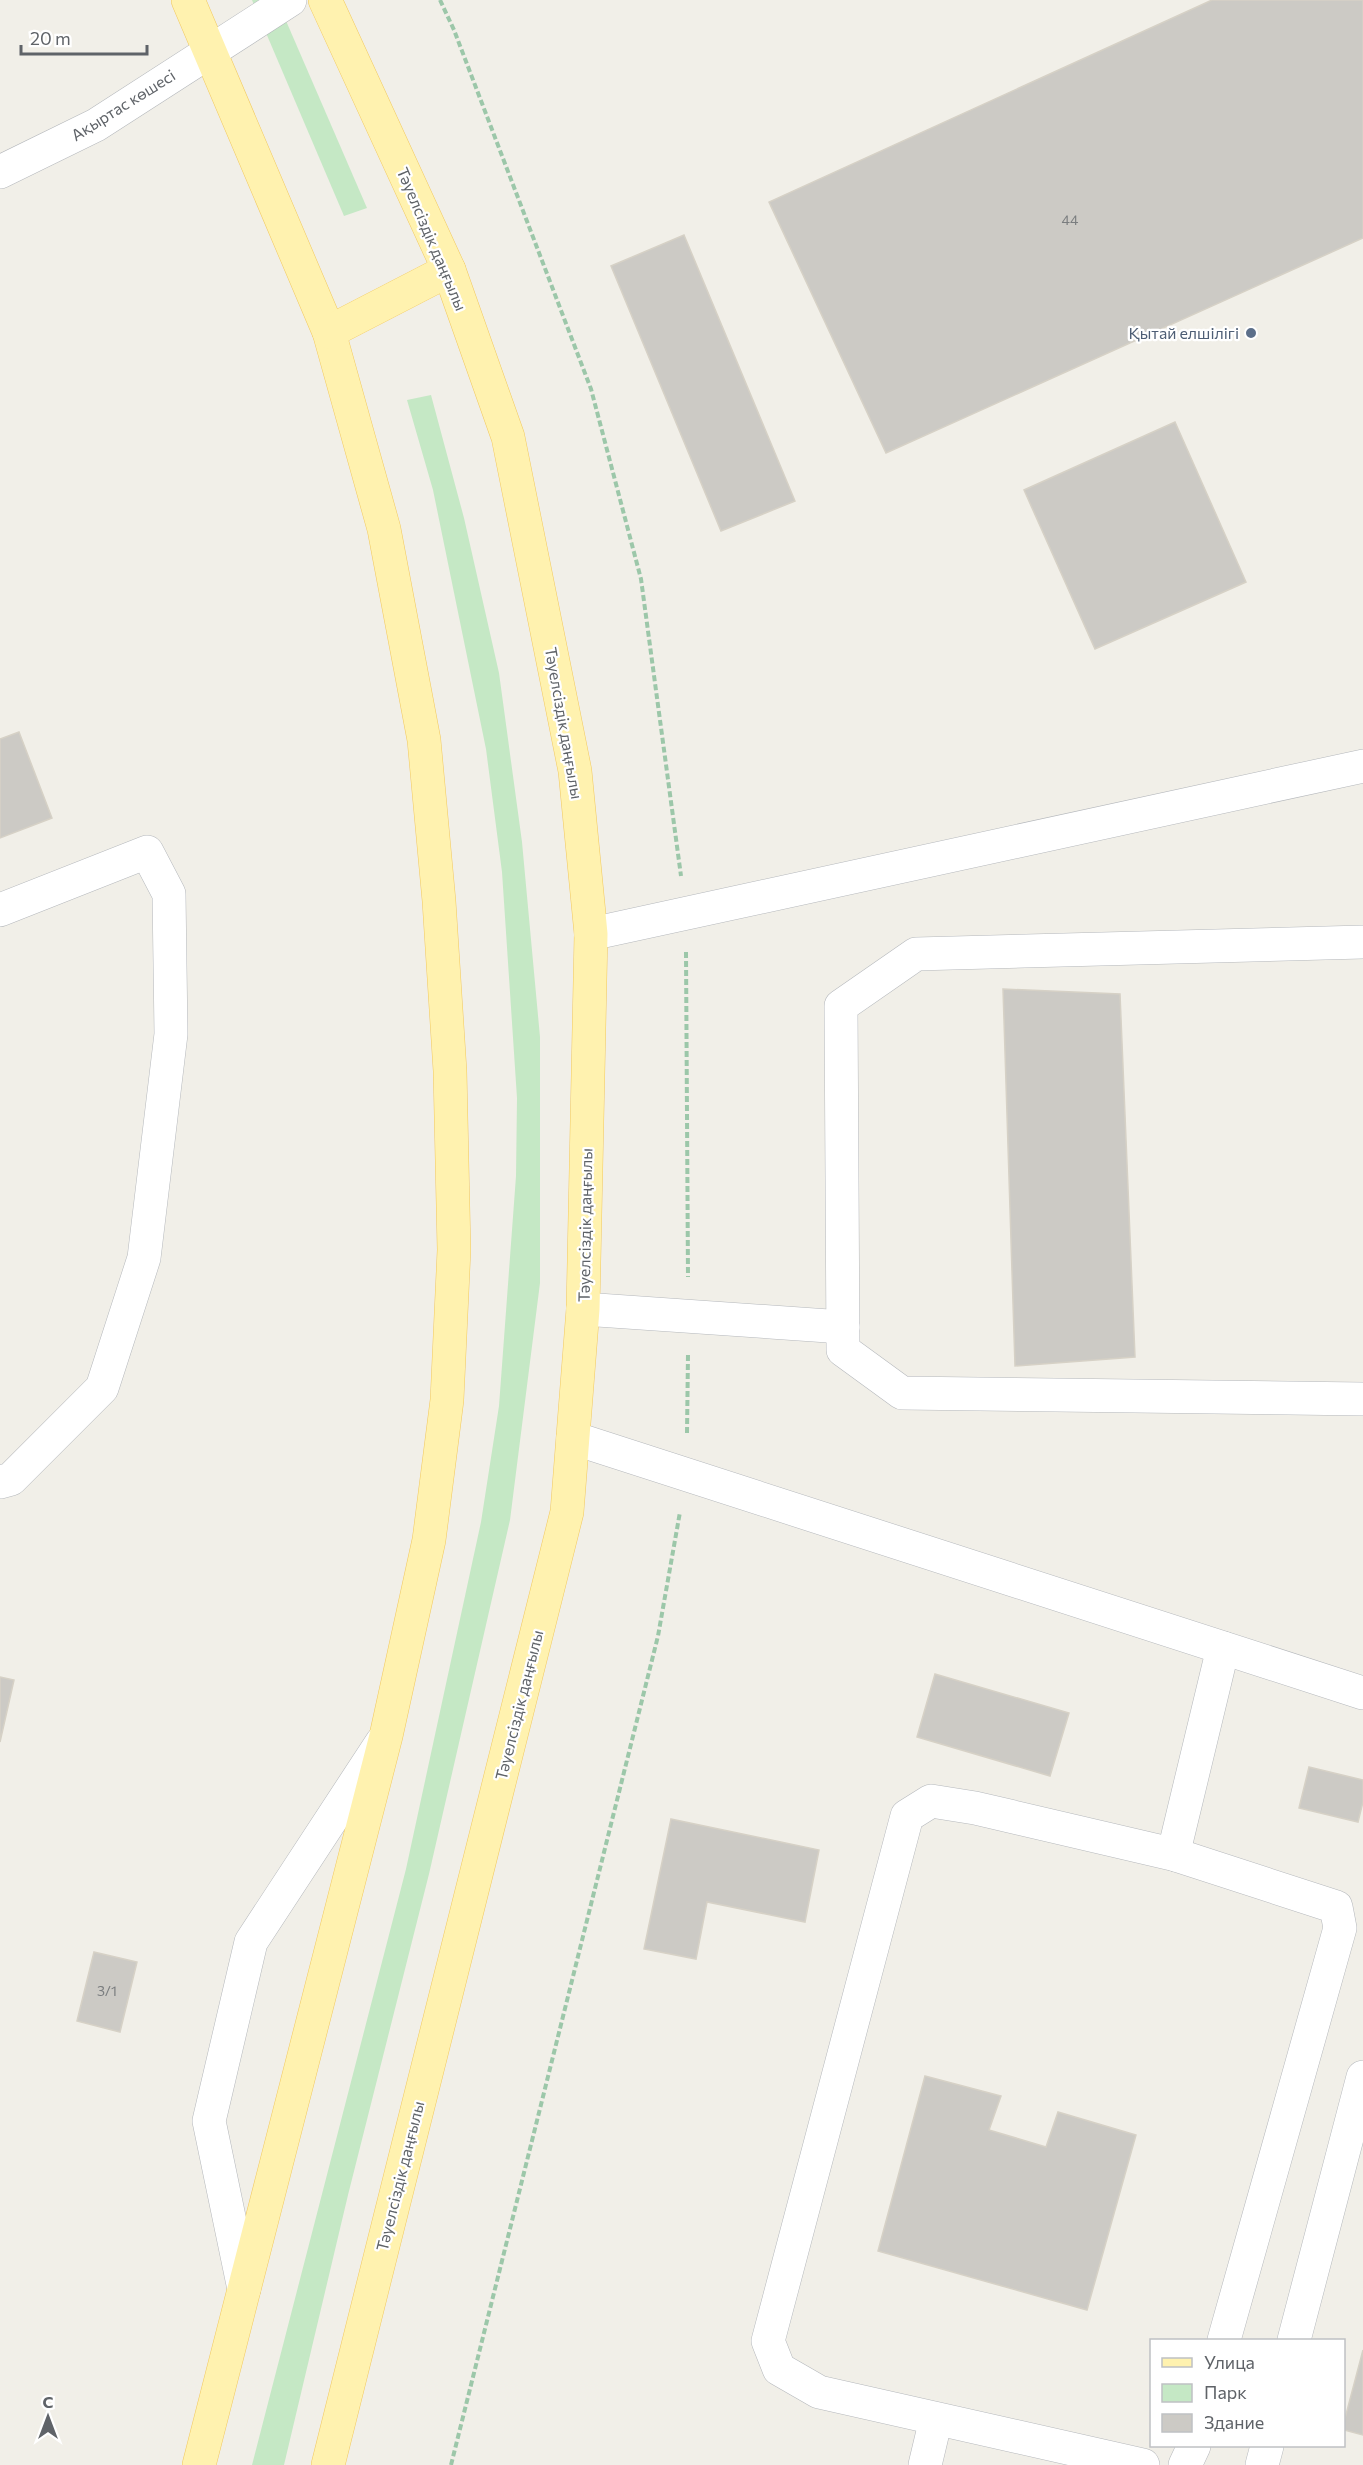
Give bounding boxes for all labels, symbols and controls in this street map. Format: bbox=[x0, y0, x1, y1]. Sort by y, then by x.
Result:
scale bar bbox=[21, 18, 147, 56]
text: 20 m bbox=[30, 27, 71, 49]
street label: Ақыртас көшесі bbox=[67, 65, 178, 144]
street label: Тәуелсіздік даңғылы bbox=[394, 164, 471, 313]
house number: 44 bbox=[1062, 211, 1079, 228]
place label: Қытай елшілігі bbox=[1128, 323, 1239, 342]
marker: Қытай елшілігі bbox=[1244, 326, 1258, 340]
street label: Тәуелсіздік даңғылы bbox=[542, 645, 587, 800]
street label: Тәуелсіздік даңғылы bbox=[574, 1148, 595, 1302]
street label: Тәуелсіздік даңғылы bbox=[491, 1628, 546, 1782]
house number: 3/1 bbox=[97, 1982, 117, 1999]
street label: Тәуелсіздік даңғылы bbox=[372, 2099, 427, 2253]
legend bbox=[1150, 2339, 1345, 2447]
text: Улица bbox=[1204, 2351, 1255, 2373]
text: Парк bbox=[1204, 2381, 1247, 2403]
north arrow bbox=[18, 2387, 78, 2447]
text: С bbox=[43, 2392, 54, 2411]
text: Здание bbox=[1204, 2411, 1264, 2433]

